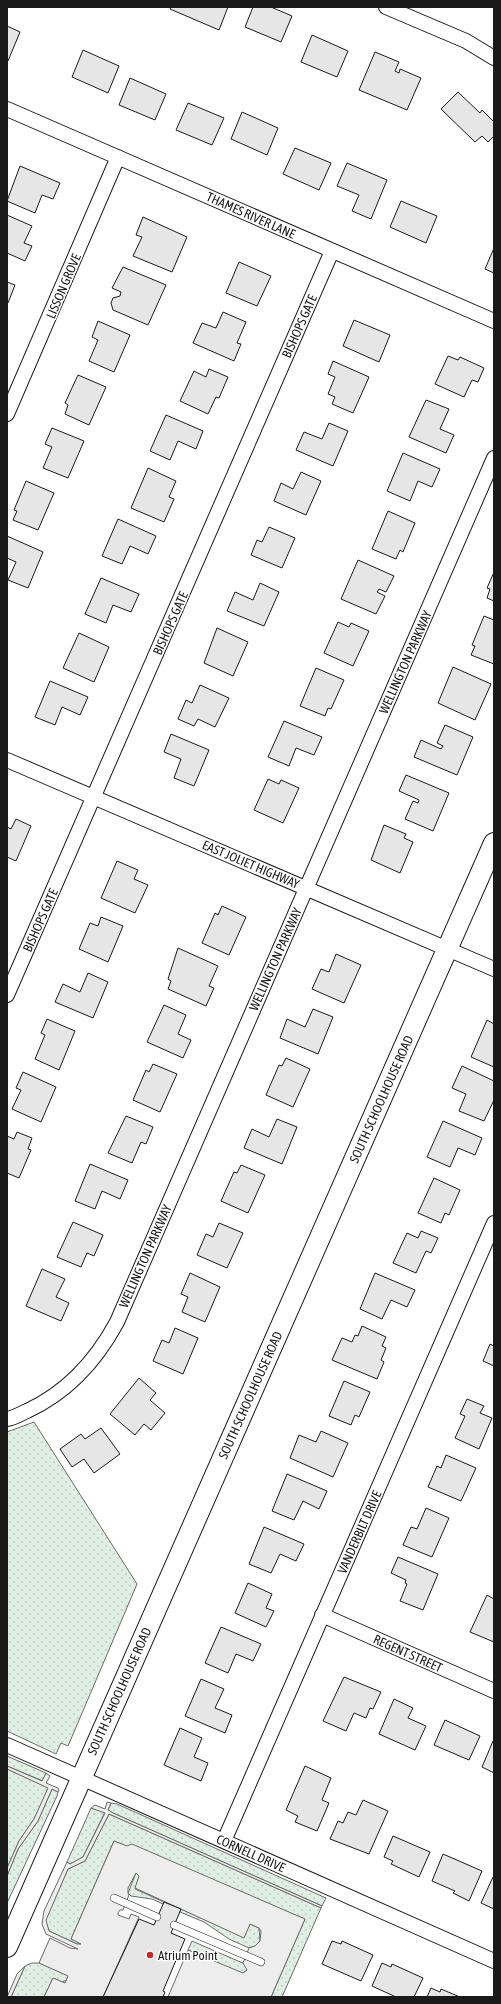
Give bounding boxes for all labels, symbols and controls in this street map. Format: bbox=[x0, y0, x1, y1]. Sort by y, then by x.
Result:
street label: THAMES RIVER LANE bbox=[204, 189, 298, 242]
street label: LISSON GROVE bbox=[43, 251, 84, 321]
street label: BISHOPS GATE bbox=[279, 292, 320, 360]
street label: BISHOPS GATE bbox=[150, 589, 191, 657]
street label: WELLINGTON PARKWAY bbox=[376, 608, 435, 716]
street label: EAST JOLIET HIGHWAY bbox=[200, 837, 302, 892]
street label: BISHOPS GATE bbox=[20, 886, 61, 954]
street label: WELLINGTON PARKWAY bbox=[246, 905, 305, 1013]
street label: SOUTH SCHOOLHOUSE ROAD bbox=[347, 1033, 416, 1165]
street label: WELLINGTON PARKWAY bbox=[116, 1202, 175, 1310]
street label: SOUTH SCHOOLHOUSE ROAD bbox=[216, 1329, 285, 1461]
street label: VANDERBILT DRIVE bbox=[334, 1488, 385, 1576]
street label: SOUTH SCHOOLHOUSE ROAD bbox=[85, 1625, 154, 1757]
street label: REGENT STREET bbox=[371, 1632, 445, 1675]
street label: CORNELL DRIVE bbox=[214, 1832, 288, 1875]
place label: Atrium Point bbox=[158, 1948, 218, 1963]
marker: Atrium Point bbox=[145, 1950, 155, 1960]

